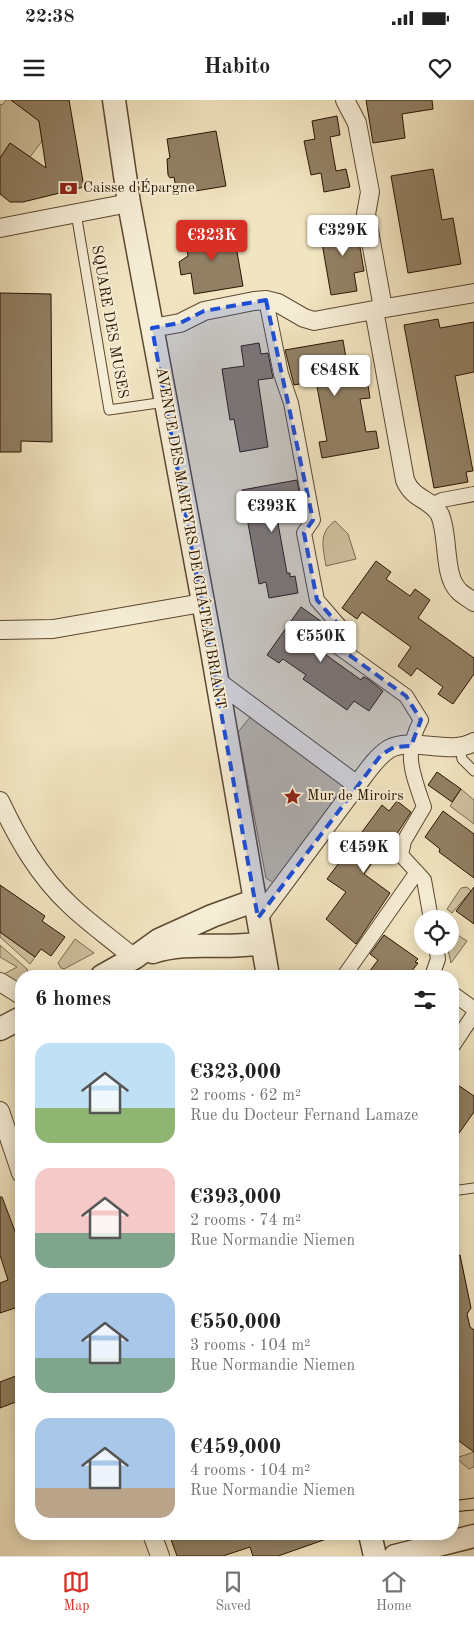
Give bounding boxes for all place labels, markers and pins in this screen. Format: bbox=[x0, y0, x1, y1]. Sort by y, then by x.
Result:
bank icon: Caisse d'Épargne bbox=[59, 178, 79, 198]
place label: Caisse d'Épargne bbox=[83, 178, 195, 196]
pin: €329K bbox=[308, 214, 378, 257]
pin: €323K bbox=[177, 220, 247, 262]
pin: €848K bbox=[300, 354, 370, 397]
pin: €393K bbox=[237, 490, 307, 533]
pin: €550K bbox=[286, 620, 356, 663]
place icon: Mur de Miroirs bbox=[283, 786, 303, 806]
place label: Mur de Miroirs bbox=[307, 789, 404, 804]
pin: €459K bbox=[329, 832, 399, 874]

